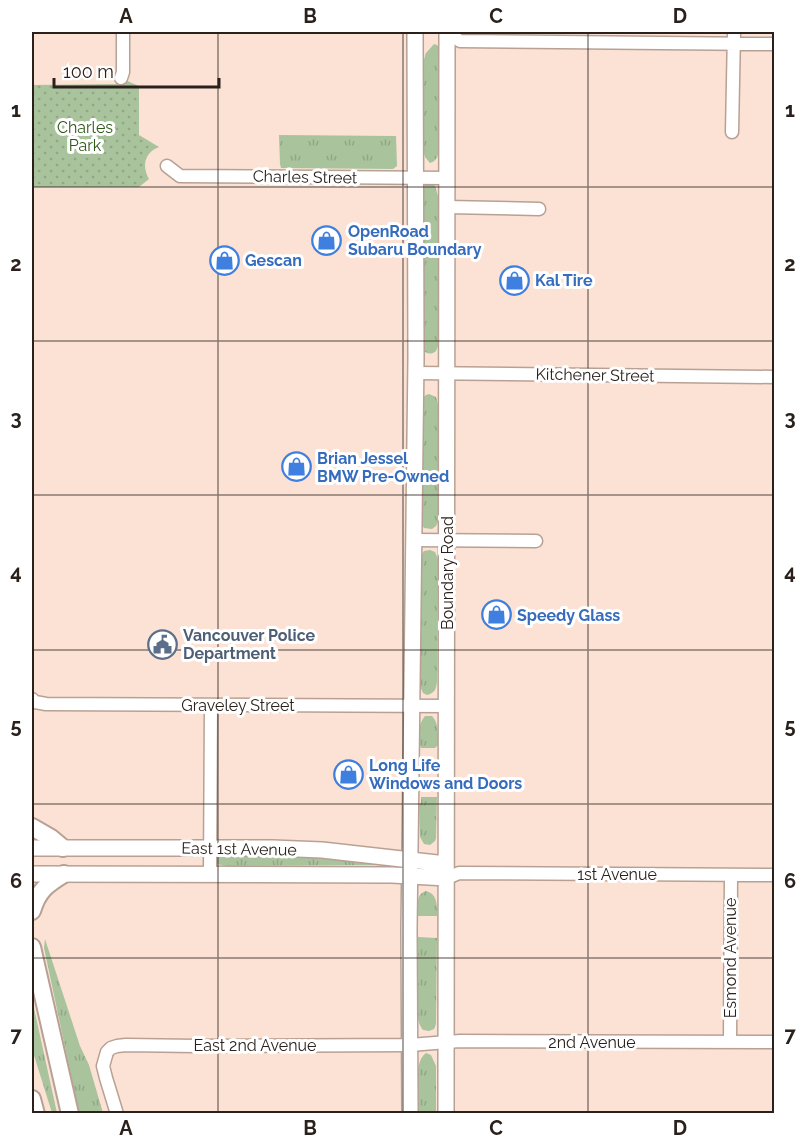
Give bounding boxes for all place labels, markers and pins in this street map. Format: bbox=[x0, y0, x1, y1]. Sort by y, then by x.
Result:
place label: OpenRoad Subaru Boundary bbox=[348, 222, 482, 259]
shop icon: OpenRoad Subaru Boundary bbox=[311, 224, 343, 256]
shop icon: Gescan bbox=[208, 244, 240, 276]
place label: Gescan bbox=[245, 251, 302, 270]
shop icon: Kal Tire bbox=[498, 264, 530, 296]
place label: Kal Tire bbox=[535, 271, 593, 290]
place label: Brian Jessel BMW Pre-Owned bbox=[317, 449, 449, 486]
shop icon: Brian Jessel BMW Pre-Owned bbox=[280, 451, 312, 483]
shop icon: Speedy Glass bbox=[480, 599, 512, 631]
place label: Speedy Glass bbox=[517, 606, 620, 625]
place label: Vancouver Police Department bbox=[183, 626, 316, 663]
public building icon: Vancouver Police Department bbox=[146, 628, 178, 660]
place label: Long Life Windows and Doors bbox=[369, 756, 522, 793]
shop icon: Long Life Windows and Doors bbox=[332, 758, 364, 790]

